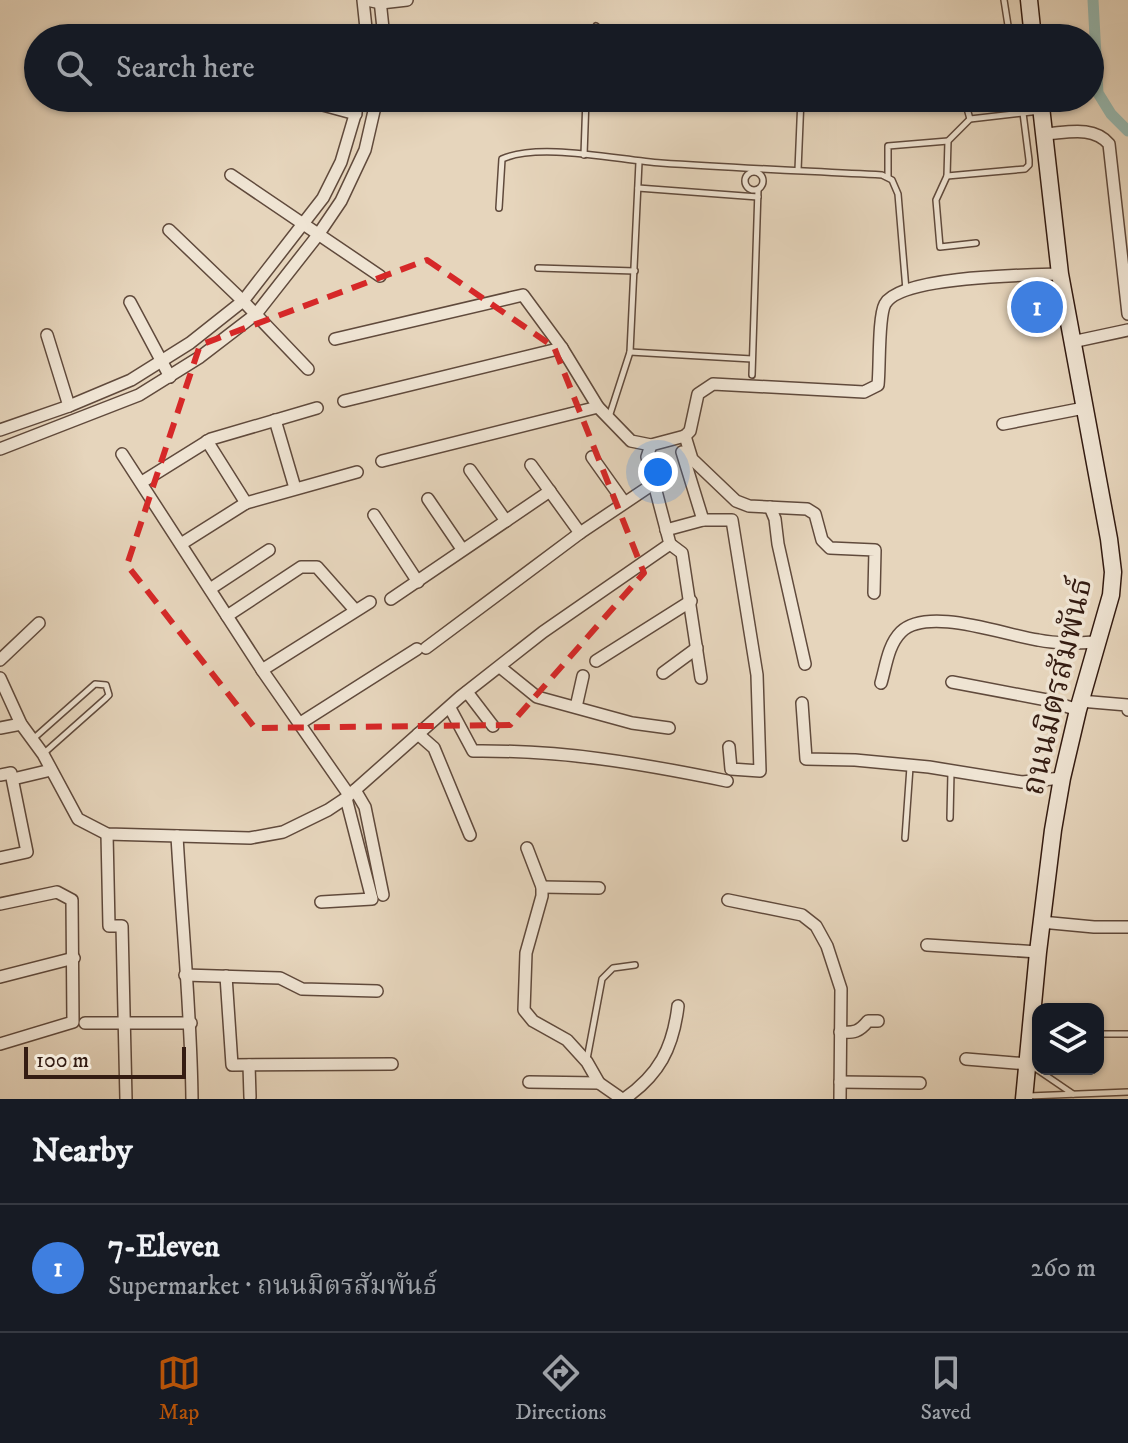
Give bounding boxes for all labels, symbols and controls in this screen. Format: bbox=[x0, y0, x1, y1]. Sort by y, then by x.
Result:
search box bbox=[24, 24, 1104, 112]
icon: search bbox=[52, 46, 96, 90]
text: Search here bbox=[116, 50, 255, 87]
pin: 1 bbox=[1011, 277, 1063, 337]
your location bbox=[638, 452, 678, 492]
street label: ถนนมิตรสัมพันธ์ bbox=[1013, 574, 1102, 799]
map controls bbox=[1032, 1003, 1104, 1075]
button: layers bbox=[1032, 1003, 1104, 1075]
scale bar bbox=[24, 1043, 186, 1079]
text: 100 m bbox=[36, 1047, 89, 1074]
text: Nearby bbox=[32, 1130, 133, 1172]
text: 7-Eleven bbox=[108, 1229, 220, 1266]
text: 1 bbox=[53, 1252, 63, 1285]
text: 260 m bbox=[1031, 1252, 1096, 1285]
text: Supermarket · ถนนมิตรสัมพันธ์ bbox=[108, 1270, 437, 1303]
tab: Map bbox=[157, 1351, 201, 1426]
tab: Directions bbox=[515, 1351, 606, 1426]
tab: Saved bbox=[920, 1351, 971, 1426]

